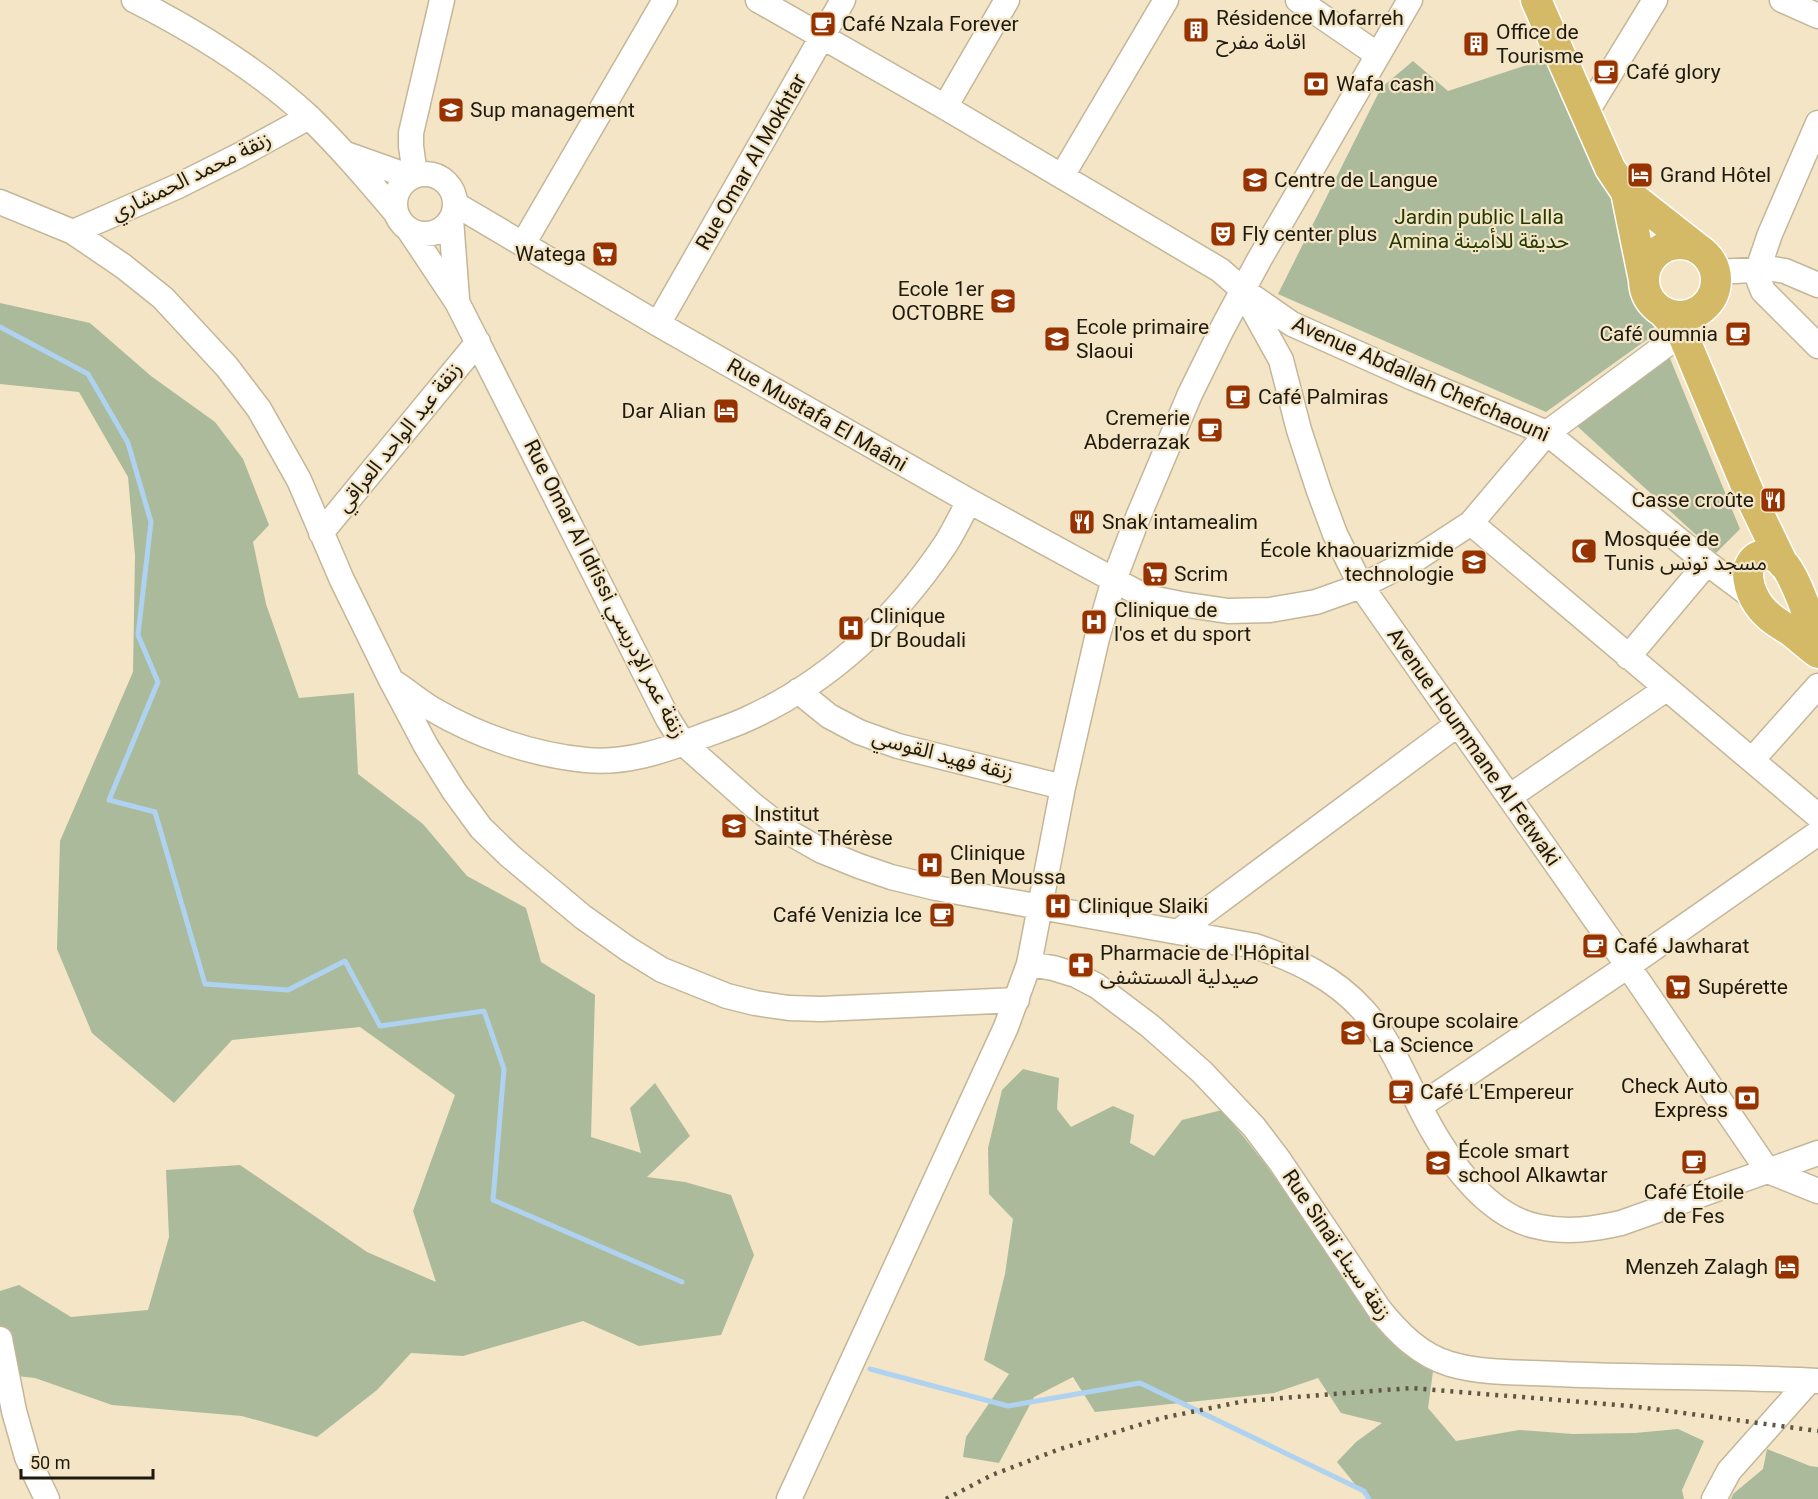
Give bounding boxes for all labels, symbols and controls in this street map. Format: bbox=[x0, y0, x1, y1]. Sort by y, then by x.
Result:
place label: Résidence Mofarreh اقامة مفرح bbox=[1216, 6, 1404, 57]
cafe icon: Café Nzala Forever bbox=[808, 9, 838, 39]
place label: Café Nzala Forever bbox=[842, 12, 1019, 36]
building icon: Résidence Mofarreh اقامة مفرح bbox=[1181, 15, 1211, 45]
place label: Office de Tourisme bbox=[1496, 20, 1584, 68]
building icon: Office de Tourisme bbox=[1461, 29, 1491, 59]
cafe icon: Café glory bbox=[1591, 57, 1621, 87]
place label: Café glory bbox=[1626, 60, 1721, 84]
bank icon: Wafa cash bbox=[1301, 69, 1331, 99]
street label: Rue Omar Al Mokhtar bbox=[691, 70, 811, 254]
place label: Wafa cash bbox=[1336, 72, 1434, 96]
school or university icon: Sup management bbox=[436, 95, 466, 125]
place label: Sup management bbox=[470, 98, 635, 122]
street label: زنقة محمد الحمشاري bbox=[107, 127, 277, 229]
hotel icon: Grand Hôtel bbox=[1625, 160, 1655, 190]
place label: Grand Hôtel bbox=[1660, 163, 1771, 187]
school or university icon: Centre de Langue bbox=[1240, 165, 1270, 195]
place label: Centre de Langue bbox=[1274, 168, 1438, 192]
park label: Jardin public Lalla Amina حديقة للاأمينة bbox=[1389, 205, 1569, 253]
theatre icon: Fly center plus bbox=[1208, 219, 1238, 249]
place label: Fly center plus bbox=[1242, 222, 1377, 246]
supermarket icon: Watega bbox=[590, 239, 620, 269]
place label: Watega bbox=[515, 242, 586, 266]
place label: Ecole 1er OCTOBRE bbox=[892, 277, 984, 325]
school or university icon: Ecole 1er OCTOBRE bbox=[988, 286, 1018, 316]
street label: Avenue Abdallah Chefchaouni bbox=[1289, 311, 1553, 447]
place label: Ecole primaire Slaoui bbox=[1076, 315, 1209, 363]
cafe icon: Café oumnia bbox=[1723, 319, 1753, 349]
place label: Café oumnia bbox=[1599, 322, 1718, 346]
school or university icon: Ecole primaire Slaoui bbox=[1042, 324, 1072, 354]
street label: Rue Mustafa El Maâni bbox=[723, 354, 911, 476]
street label: زنقة عبد الواحد العراقي bbox=[331, 357, 470, 519]
cafe icon: Café Palmiras bbox=[1223, 382, 1253, 412]
place label: Café Palmiras bbox=[1258, 385, 1389, 409]
hotel icon: Dar Alian bbox=[711, 396, 741, 426]
place label: Dar Alian bbox=[622, 399, 706, 423]
place label: Cremerie Abderrazak bbox=[1084, 406, 1190, 454]
cafe icon: Cremerie Abderrazak bbox=[1195, 415, 1225, 445]
street label: Rue Omar Al Idrissi زنقة عمر الإدريسي bbox=[516, 436, 691, 744]
restaurant icon: Casse croûte bbox=[1758, 485, 1788, 515]
place label: Casse croûte bbox=[1631, 488, 1754, 512]
restaurant icon: Snak intamealim bbox=[1067, 507, 1097, 537]
place label: Snak intamealim bbox=[1102, 510, 1258, 534]
place label: Mosquée de Tunis مسجد تونس bbox=[1604, 527, 1767, 575]
mosque icon: Mosquée de Tunis مسجد تونس bbox=[1569, 536, 1599, 566]
place label: École khaouarizmide technologie bbox=[1260, 538, 1454, 586]
school or university icon: École khaouarizmide technologie bbox=[1459, 547, 1489, 577]
supermarket icon: Scrim bbox=[1140, 559, 1170, 589]
place label: Scrim bbox=[1174, 562, 1228, 586]
place label: Clinique de l'os et du sport bbox=[1114, 598, 1251, 646]
place label: Clinique Dr Boudali bbox=[870, 604, 966, 652]
hospital icon: Clinique de l'os et du sport bbox=[1079, 607, 1109, 637]
hospital icon: Clinique Dr Boudali bbox=[836, 613, 866, 643]
street label: Avenue Hoummane Al Fetwaki bbox=[1382, 623, 1566, 871]
street label: زنقة فهيد القوسي bbox=[869, 725, 1016, 789]
place label: Institut Sainte Thérèse bbox=[754, 802, 893, 850]
school or university icon: Institut Sainte Thérèse bbox=[719, 811, 749, 841]
place label: Clinique Ben Moussa bbox=[950, 841, 1066, 889]
hospital icon: Clinique Ben Moussa bbox=[915, 850, 945, 880]
hospital icon: Clinique Slaiki bbox=[1043, 891, 1073, 921]
place label: Clinique Slaiki bbox=[1078, 894, 1208, 918]
cafe icon: Café Venizia Ice bbox=[927, 900, 957, 930]
place label: Café Venizia Ice bbox=[773, 903, 922, 927]
cafe icon: Café Jawharat bbox=[1580, 931, 1610, 961]
place label: Café Jawharat bbox=[1614, 934, 1749, 958]
place label: Pharmacie de l'Hôpital صيدلية المستشفى bbox=[1100, 941, 1310, 989]
pharmacy icon: Pharmacie de l'Hôpital صيدلية المستشفى bbox=[1066, 950, 1096, 980]
supermarket icon: Supérette bbox=[1663, 972, 1693, 1002]
place label: Supérette bbox=[1698, 975, 1788, 999]
place label: Groupe scolaire La Science bbox=[1372, 1009, 1518, 1057]
school or university icon: Groupe scolaire La Science bbox=[1338, 1018, 1368, 1048]
place label: Check Auto Express bbox=[1621, 1074, 1728, 1122]
cafe icon: Café L'Empereur bbox=[1386, 1077, 1416, 1107]
place label: Café L'Empereur bbox=[1420, 1080, 1574, 1104]
bank icon: Check Auto Express bbox=[1732, 1083, 1762, 1113]
place label: École smart school Alkawtar bbox=[1458, 1139, 1608, 1187]
cafe icon: Café Étoile de Fes bbox=[1679, 1147, 1709, 1177]
school or university icon: École smart school Alkawtar bbox=[1423, 1148, 1453, 1178]
street label: Rue Sinaï زنقة سيناء bbox=[1278, 1165, 1396, 1325]
place label: Café Étoile de Fes bbox=[1644, 1180, 1744, 1228]
hotel icon: Menzeh Zalagh bbox=[1772, 1252, 1802, 1282]
place label: Menzeh Zalagh bbox=[1625, 1255, 1768, 1279]
scale bar bbox=[21, 1442, 153, 1480]
text: 50 m bbox=[30, 1452, 70, 1473]

